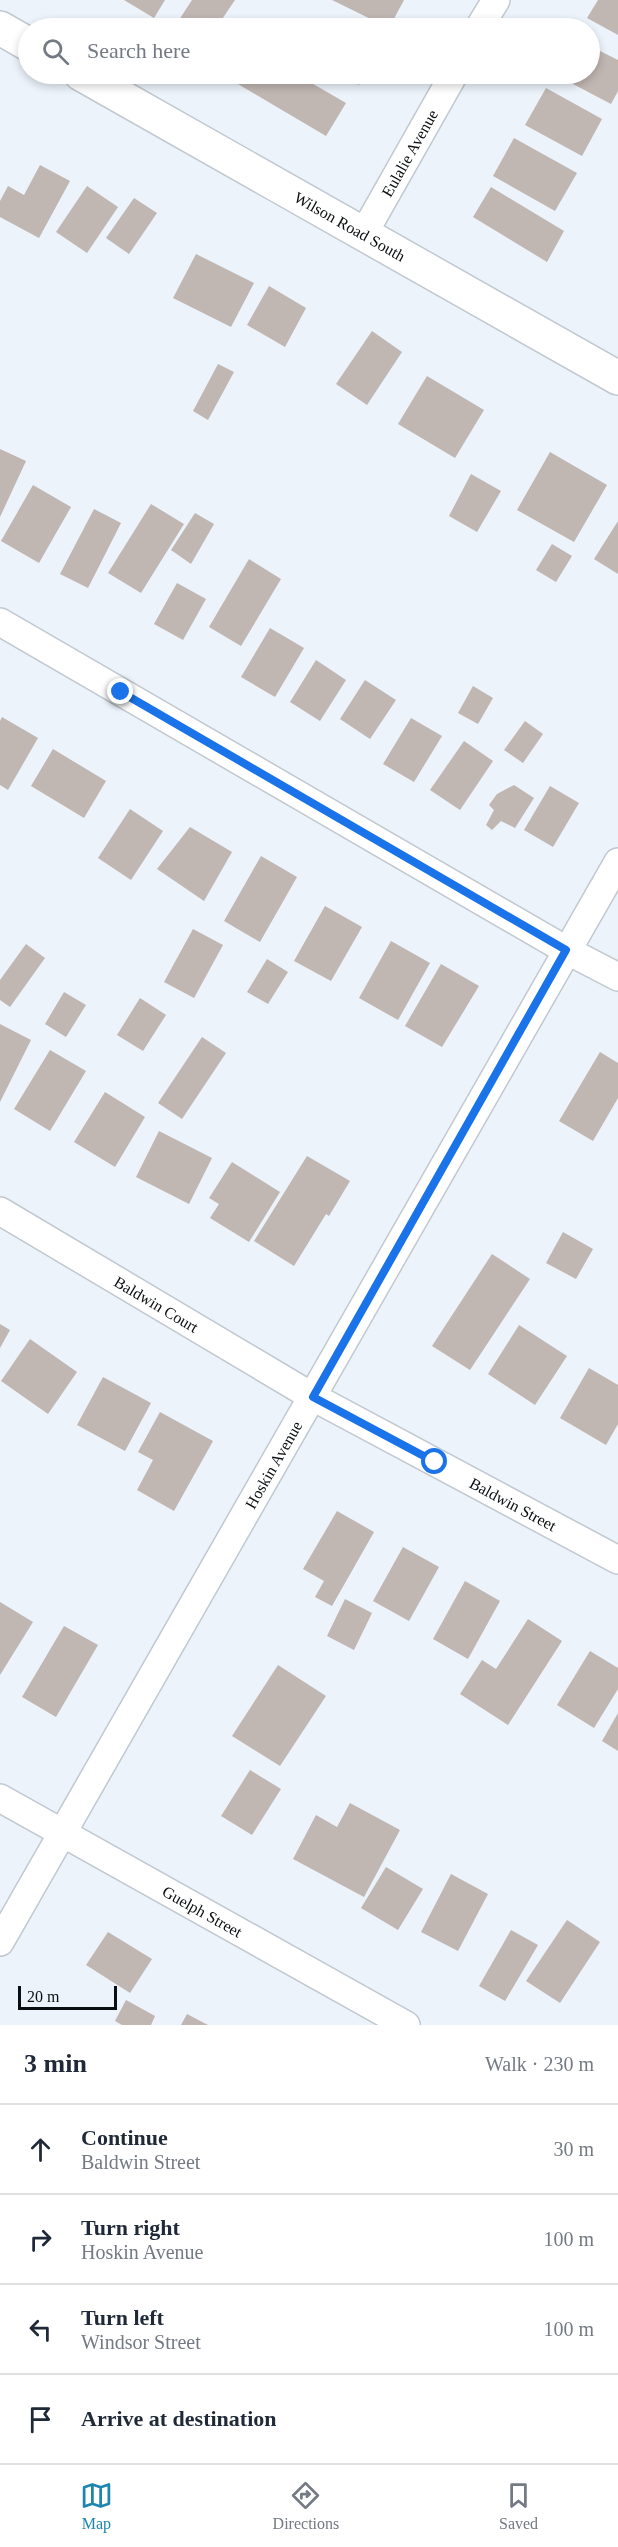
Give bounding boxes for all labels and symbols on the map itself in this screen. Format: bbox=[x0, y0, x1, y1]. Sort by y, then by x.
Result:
street label: Eulalie Avenue bbox=[378, 107, 441, 200]
street label: Wilson Road South bbox=[291, 189, 408, 265]
route end bbox=[107, 678, 133, 704]
street label: Baldwin Court bbox=[111, 1273, 202, 1336]
street label: Hoskin Avenue bbox=[242, 1418, 305, 1512]
route start bbox=[421, 1448, 447, 1474]
street label: Baldwin Street bbox=[467, 1474, 560, 1535]
street label: Guelph Street bbox=[159, 1883, 245, 1941]
scale bar bbox=[18, 1983, 117, 2010]

